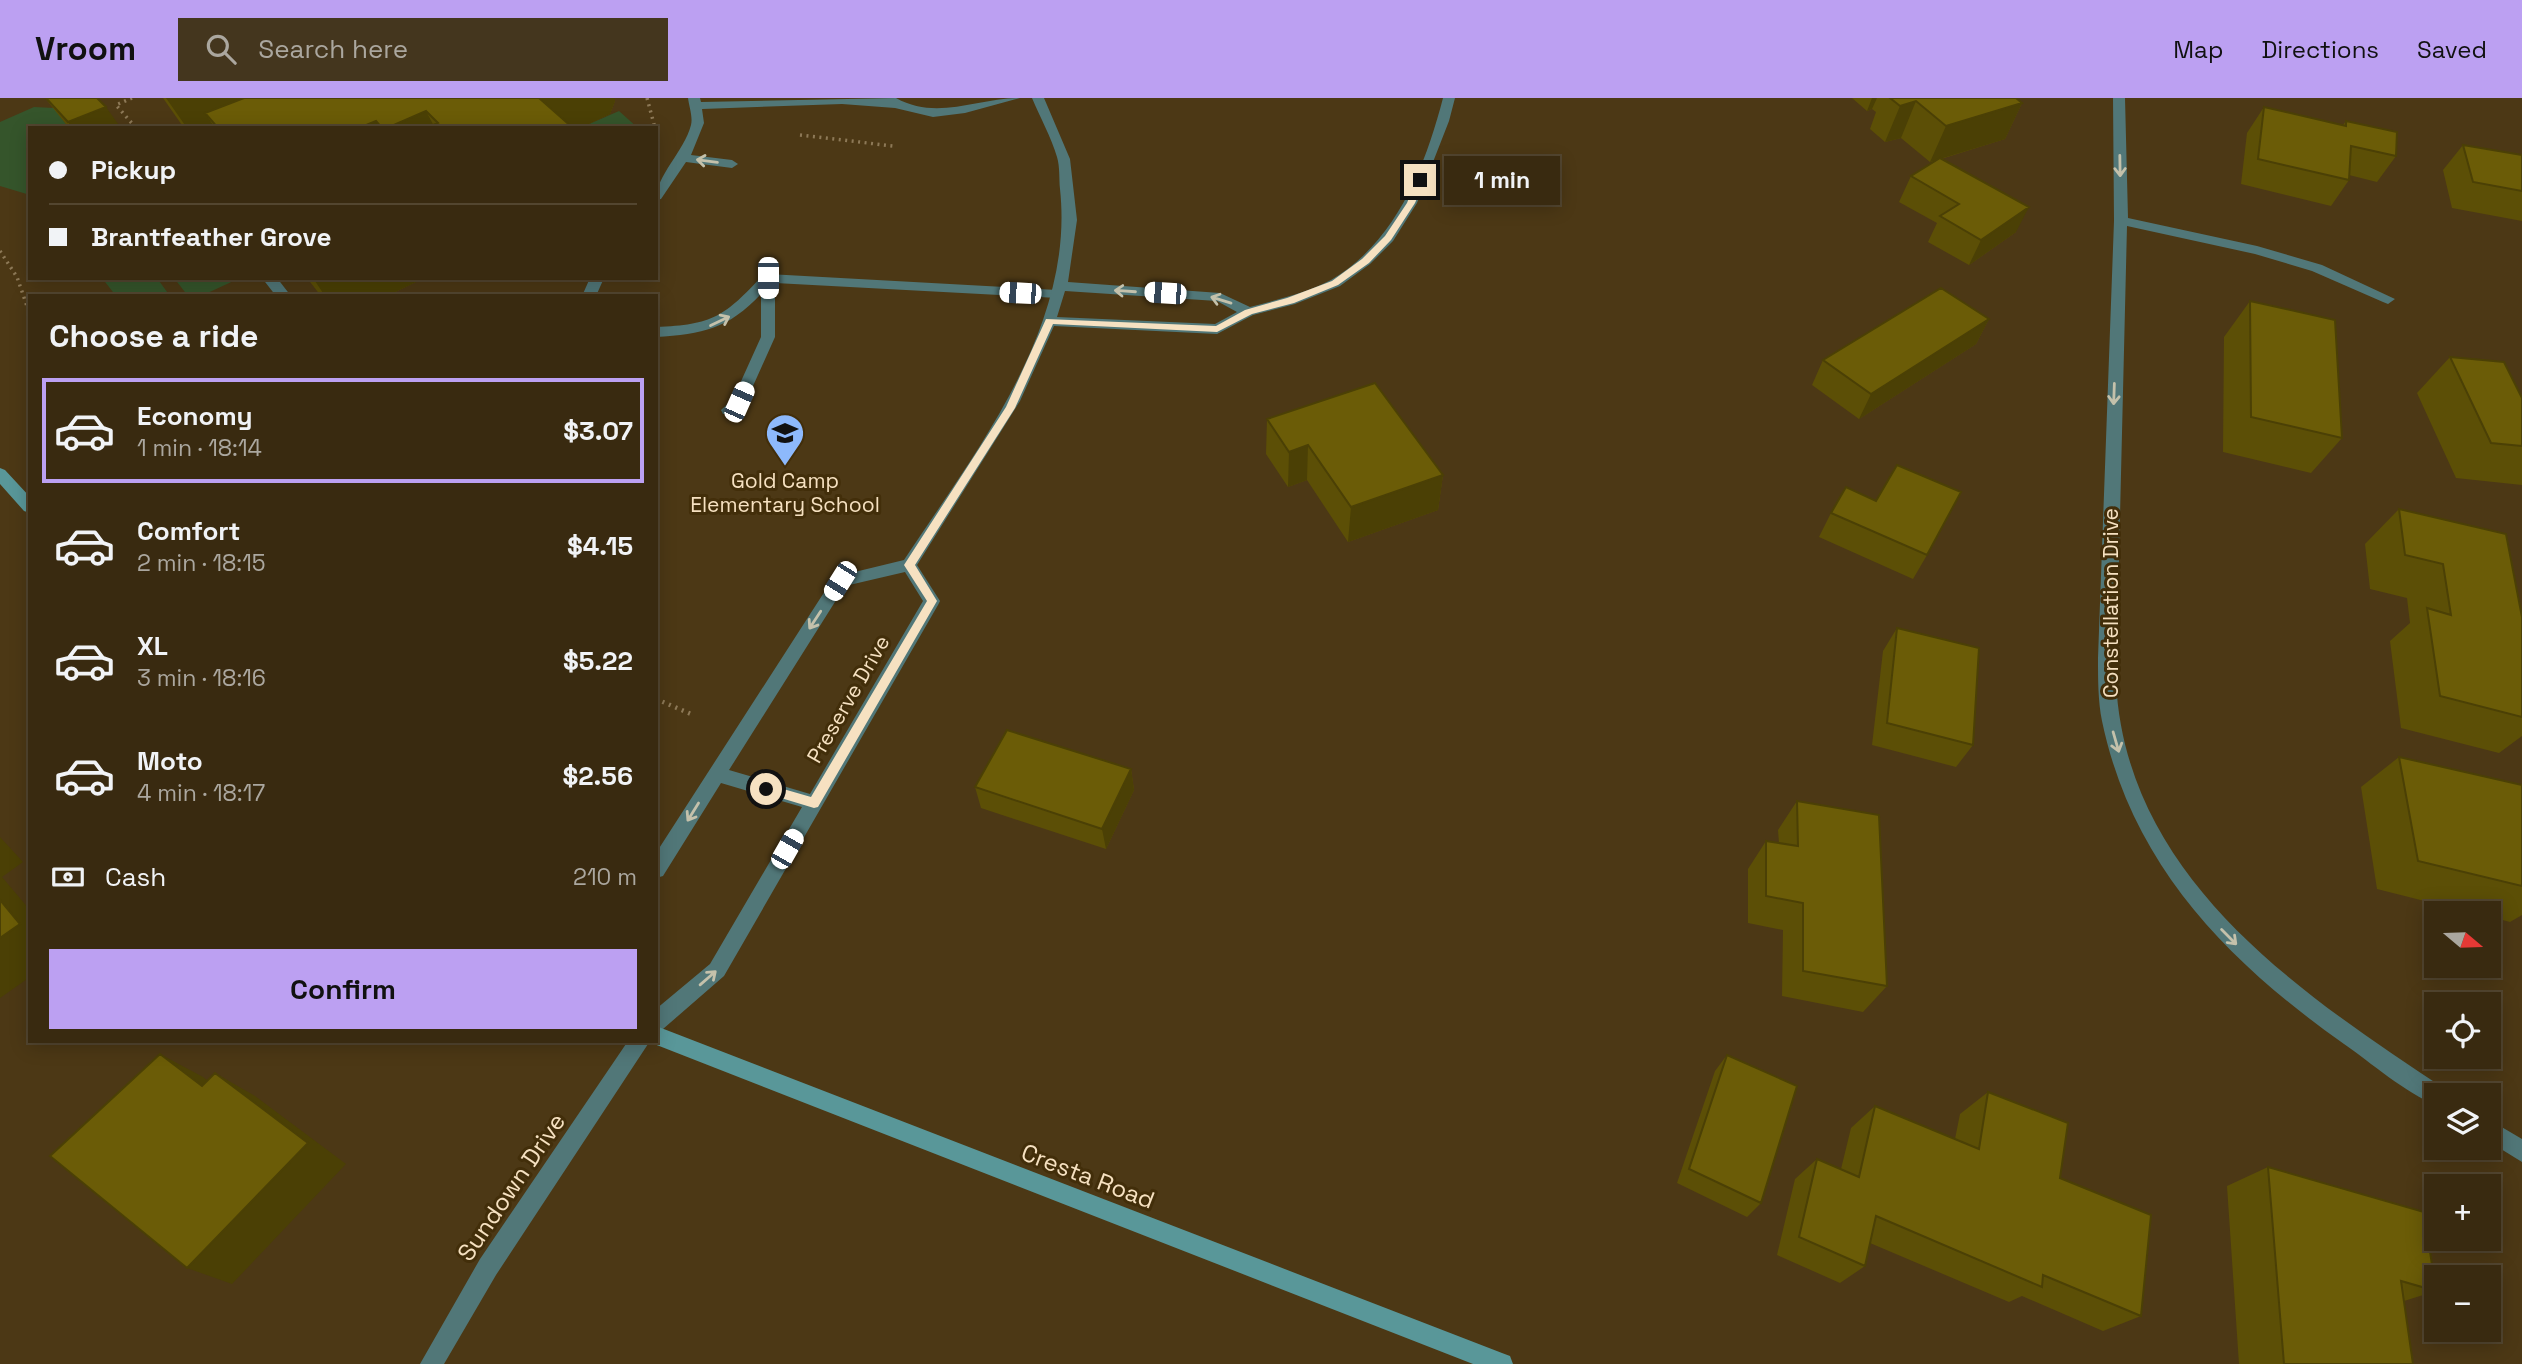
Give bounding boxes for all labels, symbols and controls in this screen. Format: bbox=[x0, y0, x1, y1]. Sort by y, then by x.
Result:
search box bbox=[178, 18, 668, 81]
text: Vroom bbox=[35, 28, 136, 70]
icon: search bbox=[202, 30, 240, 68]
text: Search here bbox=[258, 32, 408, 66]
text: Map bbox=[2173, 34, 2223, 65]
text: Directions bbox=[2261, 34, 2379, 65]
text: Saved bbox=[2417, 34, 2487, 65]
text: Pickup bbox=[91, 153, 176, 187]
one-way arrow bbox=[697, 154, 719, 167]
one-way arrow bbox=[2114, 154, 2127, 177]
callout: 1 min bbox=[1444, 155, 1560, 204]
route end bbox=[1404, 164, 1436, 196]
text: 1 min bbox=[1474, 165, 1530, 195]
text: Brantfeather Grove bbox=[91, 220, 331, 254]
car bbox=[758, 257, 779, 299]
car bbox=[999, 281, 1042, 305]
car bbox=[1144, 281, 1187, 305]
one-way arrow bbox=[1114, 284, 1137, 297]
one-way arrow bbox=[1210, 292, 1232, 305]
one-way arrow bbox=[709, 314, 730, 327]
text: Choose a ride bbox=[49, 316, 259, 356]
car bbox=[721, 379, 758, 425]
one-way arrow bbox=[2108, 382, 2121, 405]
icon: car bbox=[53, 399, 116, 462]
text: Economy bbox=[137, 399, 253, 433]
school or university icon: Gold Camp Elementary School bbox=[764, 412, 806, 467]
text: $3.07 bbox=[563, 414, 633, 448]
text: 1 min · 18:14 bbox=[137, 433, 262, 463]
place label: Gold Camp Elementary School bbox=[690, 467, 880, 518]
street label: Constellation Drive bbox=[2097, 508, 2124, 698]
icon: car bbox=[53, 514, 116, 577]
text: Comfort bbox=[137, 514, 240, 548]
text: $4.15 bbox=[567, 529, 633, 563]
text: 2 min · 18:15 bbox=[137, 548, 266, 578]
car bbox=[820, 558, 861, 604]
one-way arrow bbox=[808, 610, 823, 629]
icon: car bbox=[53, 629, 116, 692]
text: XL bbox=[137, 629, 168, 663]
street label: Preserve Drive bbox=[801, 630, 895, 768]
text: $5.22 bbox=[563, 644, 633, 678]
text: 3 min · 18:16 bbox=[137, 663, 266, 693]
one-way arrow bbox=[2111, 731, 2124, 753]
icon: car bbox=[53, 744, 116, 807]
text: Moto bbox=[137, 744, 203, 778]
text: $2.56 bbox=[562, 759, 633, 793]
route start bbox=[750, 773, 782, 805]
text: 4 min · 18:17 bbox=[137, 778, 265, 808]
one-way arrow bbox=[686, 802, 701, 821]
car bbox=[768, 826, 807, 872]
icon: cash bbox=[49, 858, 87, 896]
text: Cash bbox=[105, 860, 166, 894]
text: 210 m bbox=[573, 862, 637, 892]
north arrow bbox=[2424, 901, 2501, 978]
map controls bbox=[2424, 901, 2501, 1342]
one-way arrow bbox=[2220, 928, 2237, 945]
button: Confirm bbox=[49, 949, 637, 1029]
one-way arrow bbox=[699, 970, 717, 986]
button: locate bbox=[2424, 992, 2501, 1069]
button: layers bbox=[2424, 1083, 2501, 1160]
street label: Sundown Drive bbox=[450, 1107, 572, 1267]
street label: Cresta Road bbox=[1017, 1136, 1159, 1216]
button: + bbox=[2424, 1174, 2501, 1251]
button: − bbox=[2424, 1265, 2501, 1342]

